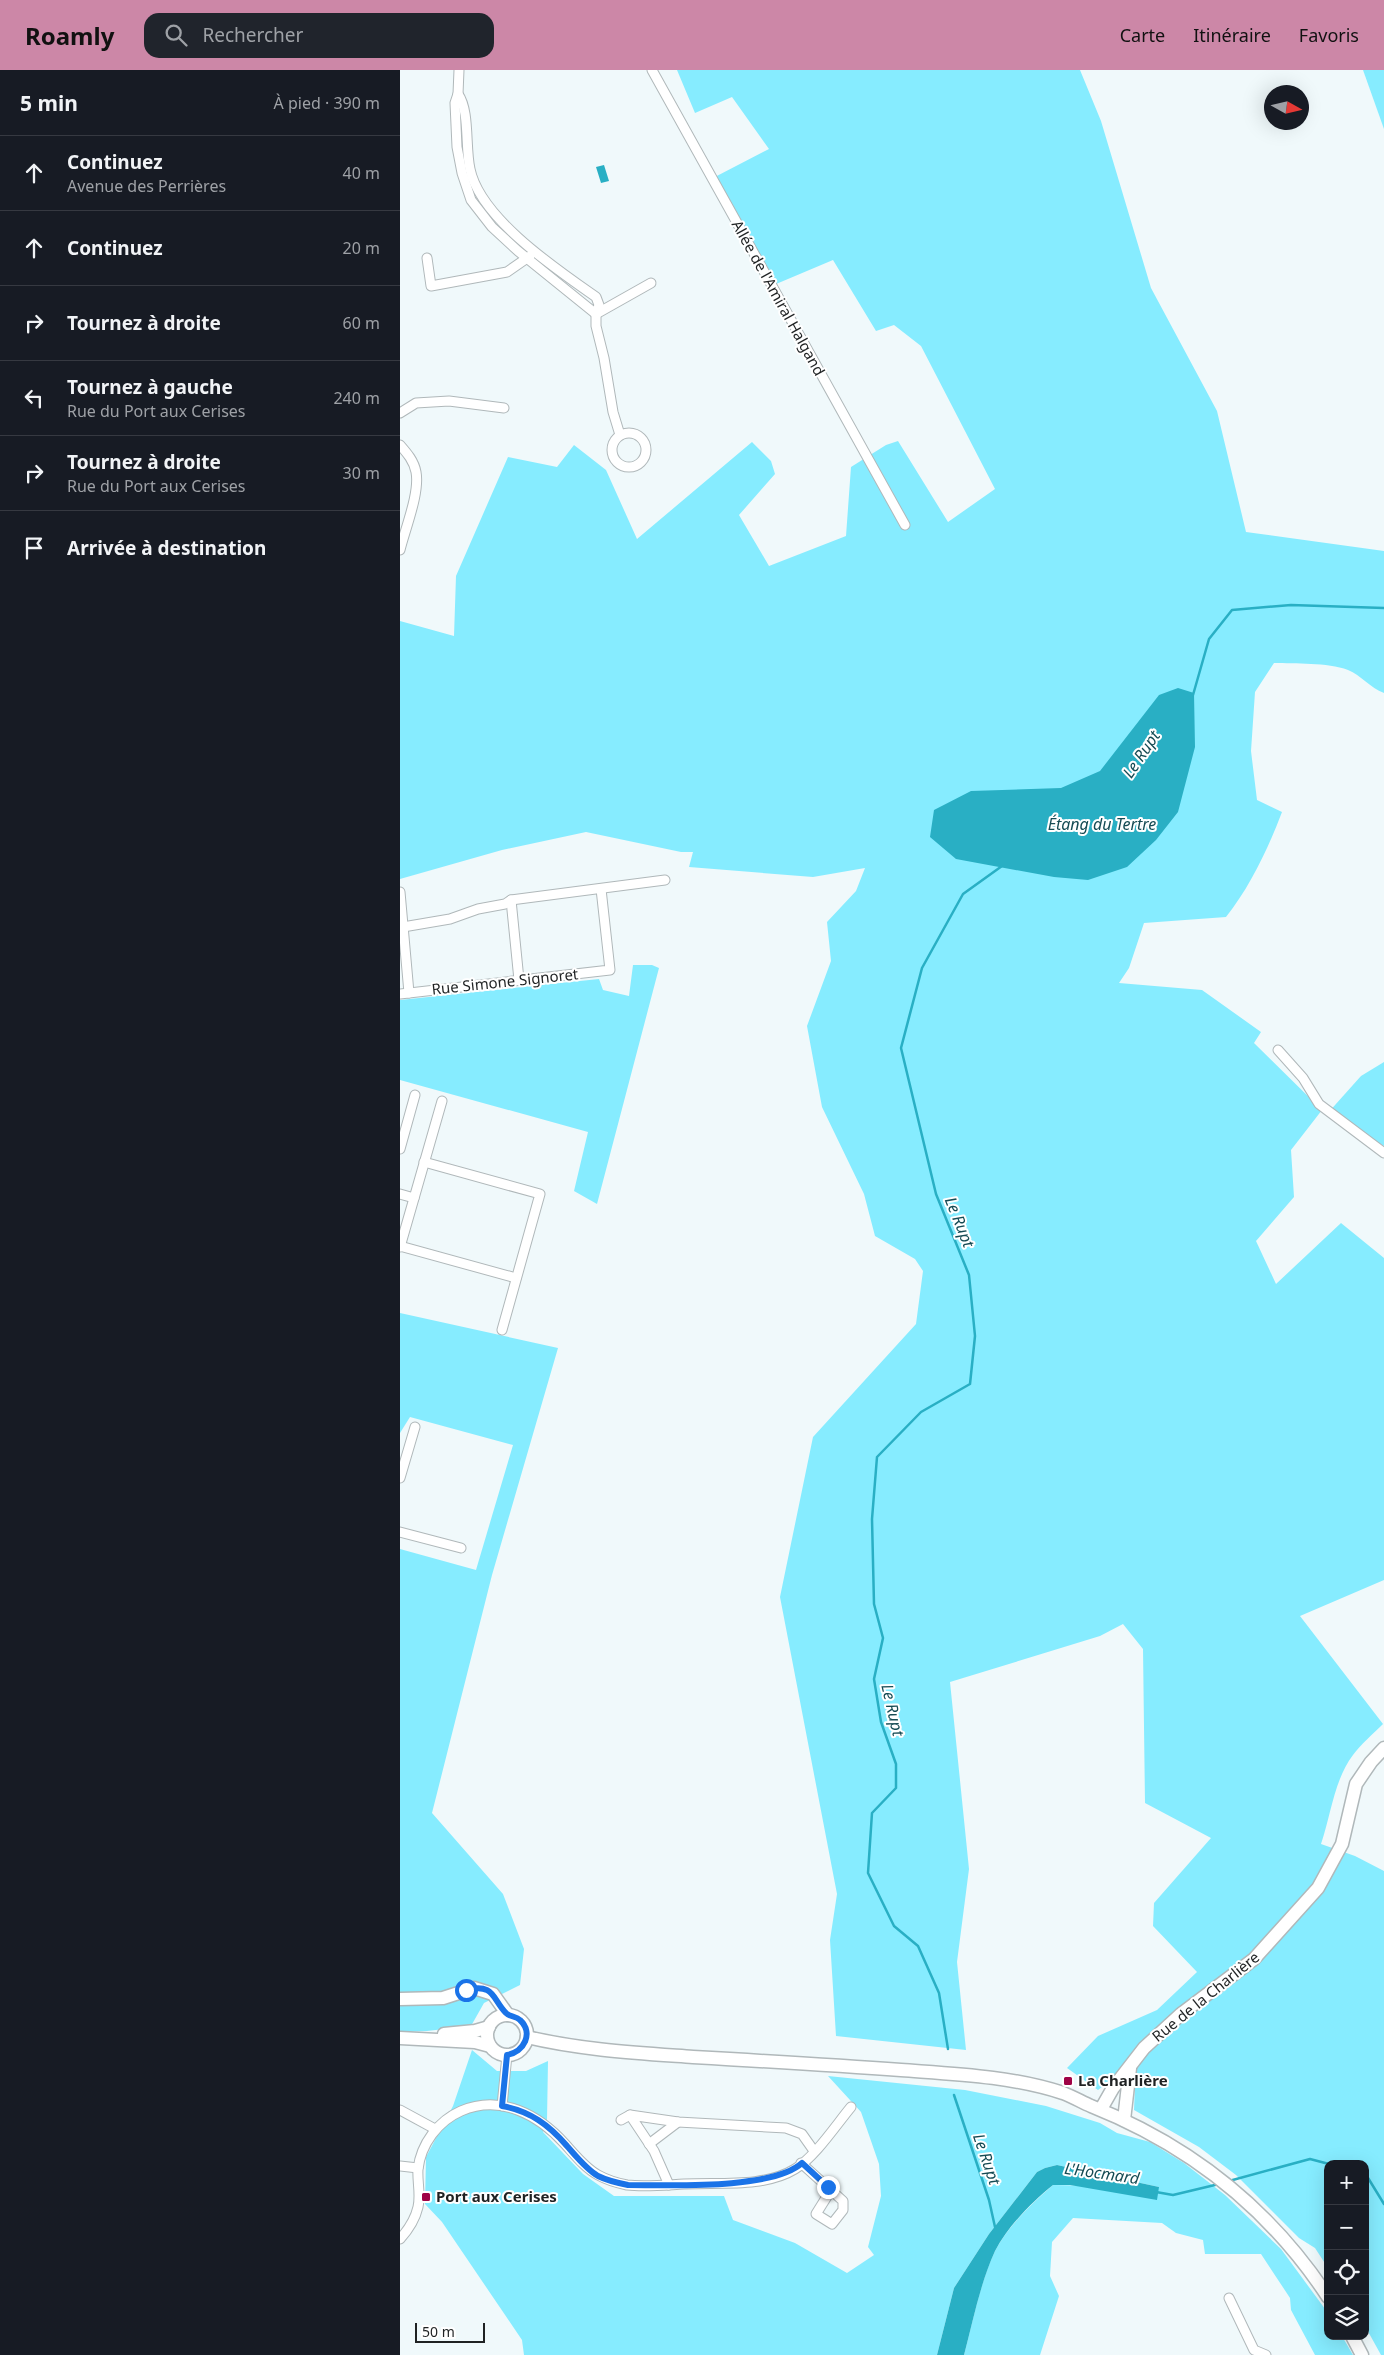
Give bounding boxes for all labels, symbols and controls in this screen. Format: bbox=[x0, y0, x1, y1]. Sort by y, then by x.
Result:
search box bbox=[144, 13, 494, 58]
text: Roamly bbox=[25, 19, 114, 52]
icon: search bbox=[162, 21, 190, 49]
text: Rechercher bbox=[202, 22, 303, 48]
text: Carte bbox=[1120, 23, 1165, 47]
text: Itinéraire bbox=[1193, 23, 1271, 47]
text: Favoris bbox=[1299, 23, 1359, 47]
north arrow bbox=[1264, 85, 1309, 130]
text: 5 min bbox=[20, 89, 78, 117]
text: À pied · 390 m bbox=[274, 92, 380, 114]
text: Continuez bbox=[67, 149, 163, 175]
icon: ahead bbox=[20, 159, 48, 187]
text: 40 m bbox=[343, 162, 380, 184]
text: Avenue des Perrières bbox=[67, 175, 226, 197]
street label: Allée de l'Amiral Halgand bbox=[728, 216, 830, 379]
icon: ahead bbox=[20, 234, 48, 262]
text: Continuez bbox=[67, 235, 163, 261]
text: 20 m bbox=[343, 237, 380, 259]
icon: right bbox=[20, 309, 48, 337]
text: Tournez à droite bbox=[67, 310, 221, 336]
text: 60 m bbox=[343, 312, 380, 334]
text: Tournez à gauche bbox=[67, 374, 233, 400]
icon: left bbox=[20, 384, 48, 412]
text: 240 m bbox=[333, 387, 380, 409]
text: Rue du Port aux Cerises bbox=[67, 400, 246, 422]
text: Tournez à droite bbox=[67, 449, 221, 475]
icon: right bbox=[20, 459, 48, 487]
text: 30 m bbox=[343, 462, 380, 484]
text: Rue du Port aux Cerises bbox=[67, 475, 246, 497]
icon: arrive bbox=[20, 534, 48, 562]
text: Arrivée à destination bbox=[67, 535, 266, 561]
water label: Le Rupt bbox=[1117, 725, 1165, 782]
water label: Étang du Tertre bbox=[1048, 813, 1156, 835]
street label: Rue Simone Signoret bbox=[431, 963, 580, 999]
water label: Le Rupt bbox=[940, 1193, 980, 1251]
water label: Le Rupt bbox=[876, 1682, 910, 1739]
street label: Rue de la Charlière bbox=[1148, 1947, 1263, 2046]
route start bbox=[455, 1979, 478, 2002]
place label: La Charlière bbox=[1078, 2070, 1168, 2090]
marker: La Charlière bbox=[1062, 2075, 1074, 2087]
water label: Le Rupt bbox=[968, 2130, 1006, 2188]
water label: L'Hocmard bbox=[1063, 2157, 1142, 2189]
map controls bbox=[1324, 2160, 1369, 2340]
button: + bbox=[1324, 2160, 1369, 2205]
route end bbox=[817, 2176, 840, 2199]
place label: Port aux Cerises bbox=[436, 2186, 557, 2206]
marker: Port aux Cerises bbox=[420, 2191, 432, 2203]
button: − bbox=[1324, 2205, 1369, 2250]
button: locate bbox=[1324, 2250, 1369, 2295]
button: layers bbox=[1324, 2295, 1369, 2340]
scale bar bbox=[415, 2320, 485, 2343]
text: 50 m bbox=[422, 2322, 455, 2341]

